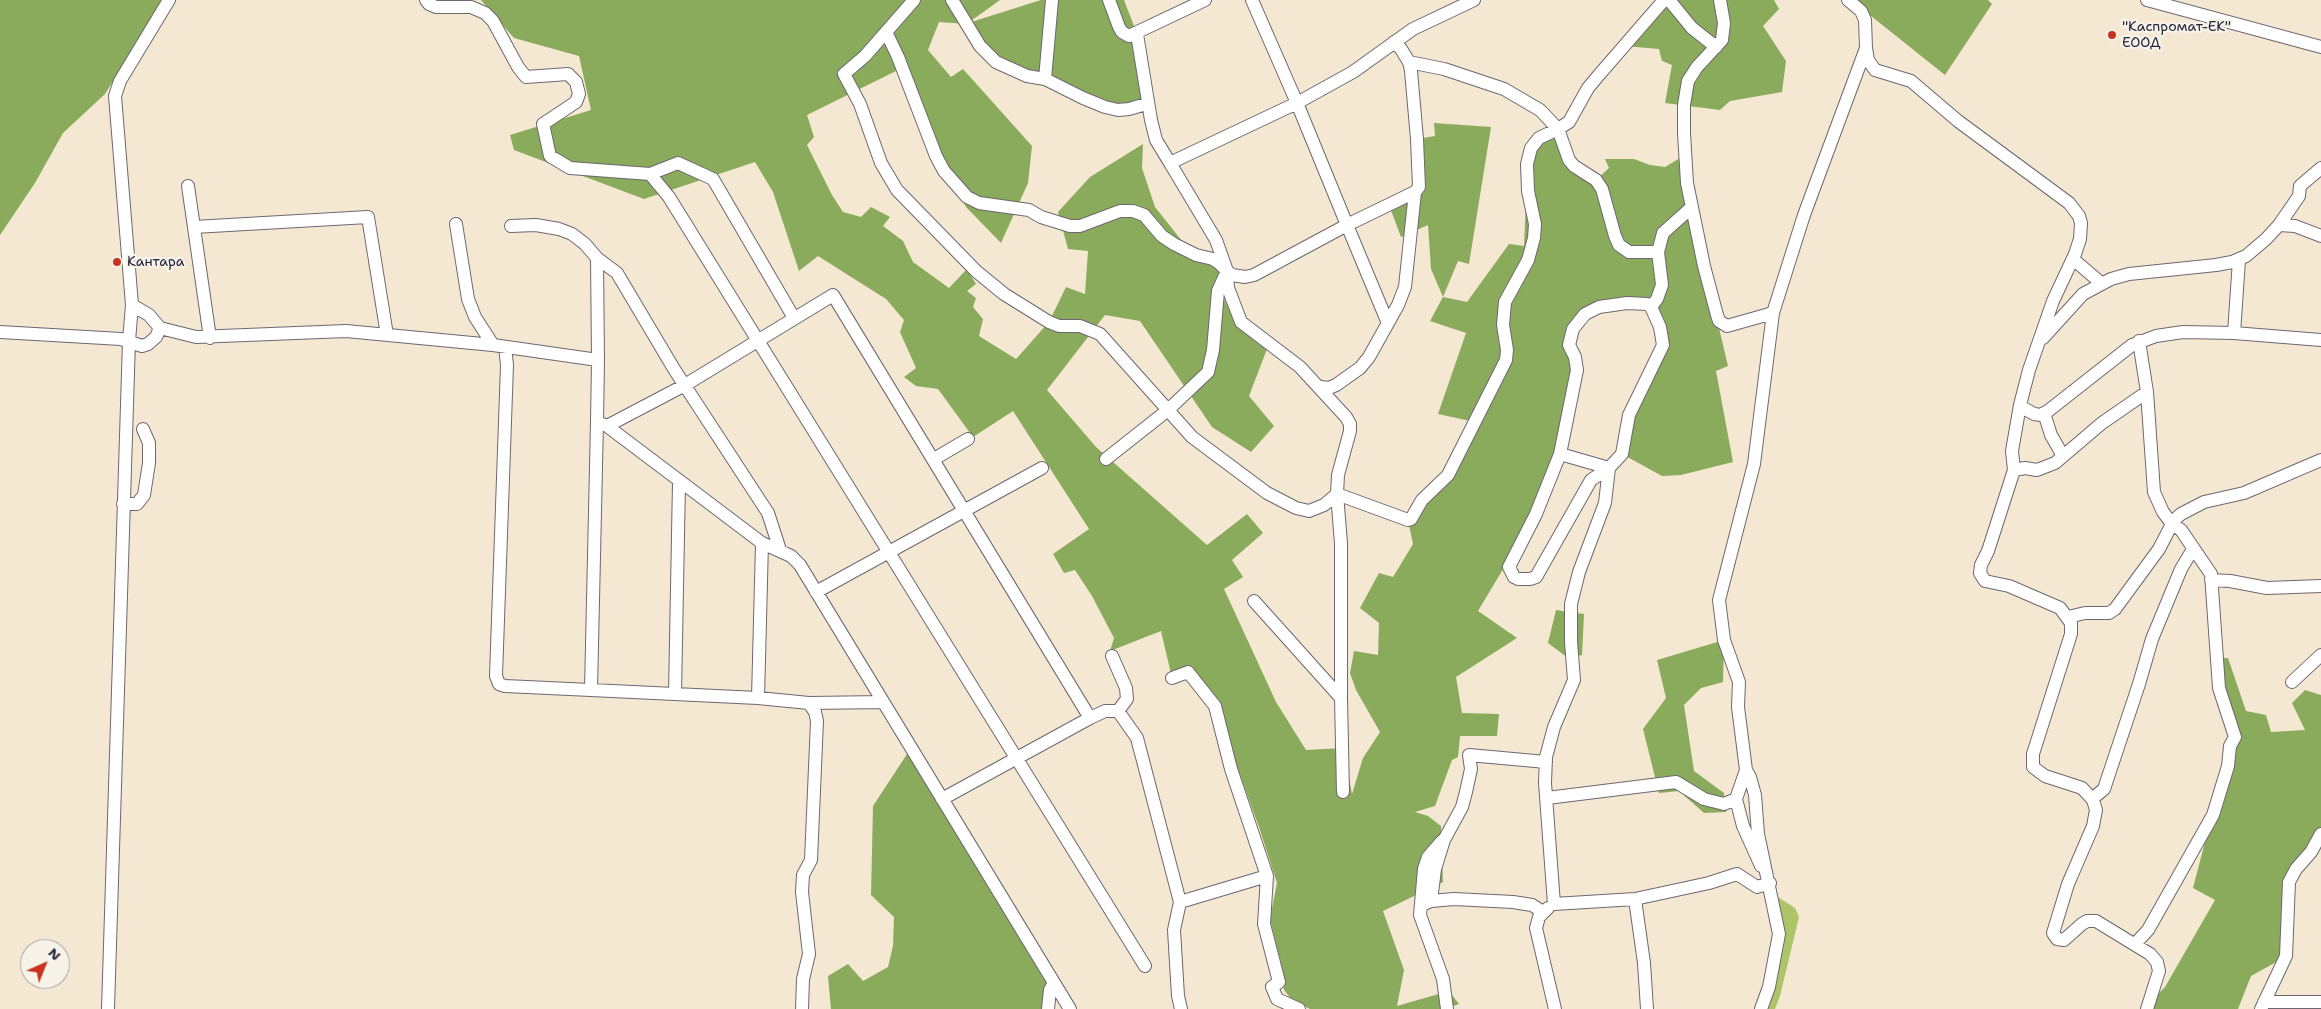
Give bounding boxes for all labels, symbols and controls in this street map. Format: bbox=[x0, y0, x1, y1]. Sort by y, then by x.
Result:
place label: "Каспромат-ЕК" ЕООД bbox=[2122, 19, 2231, 52]
marker: "Каспромат-ЕК" ЕООД bbox=[2106, 29, 2118, 41]
place label: Кантара bbox=[127, 254, 184, 270]
marker: Кантара bbox=[111, 256, 123, 268]
north arrow bbox=[20, 939, 70, 989]
text: N bbox=[44, 944, 65, 964]

